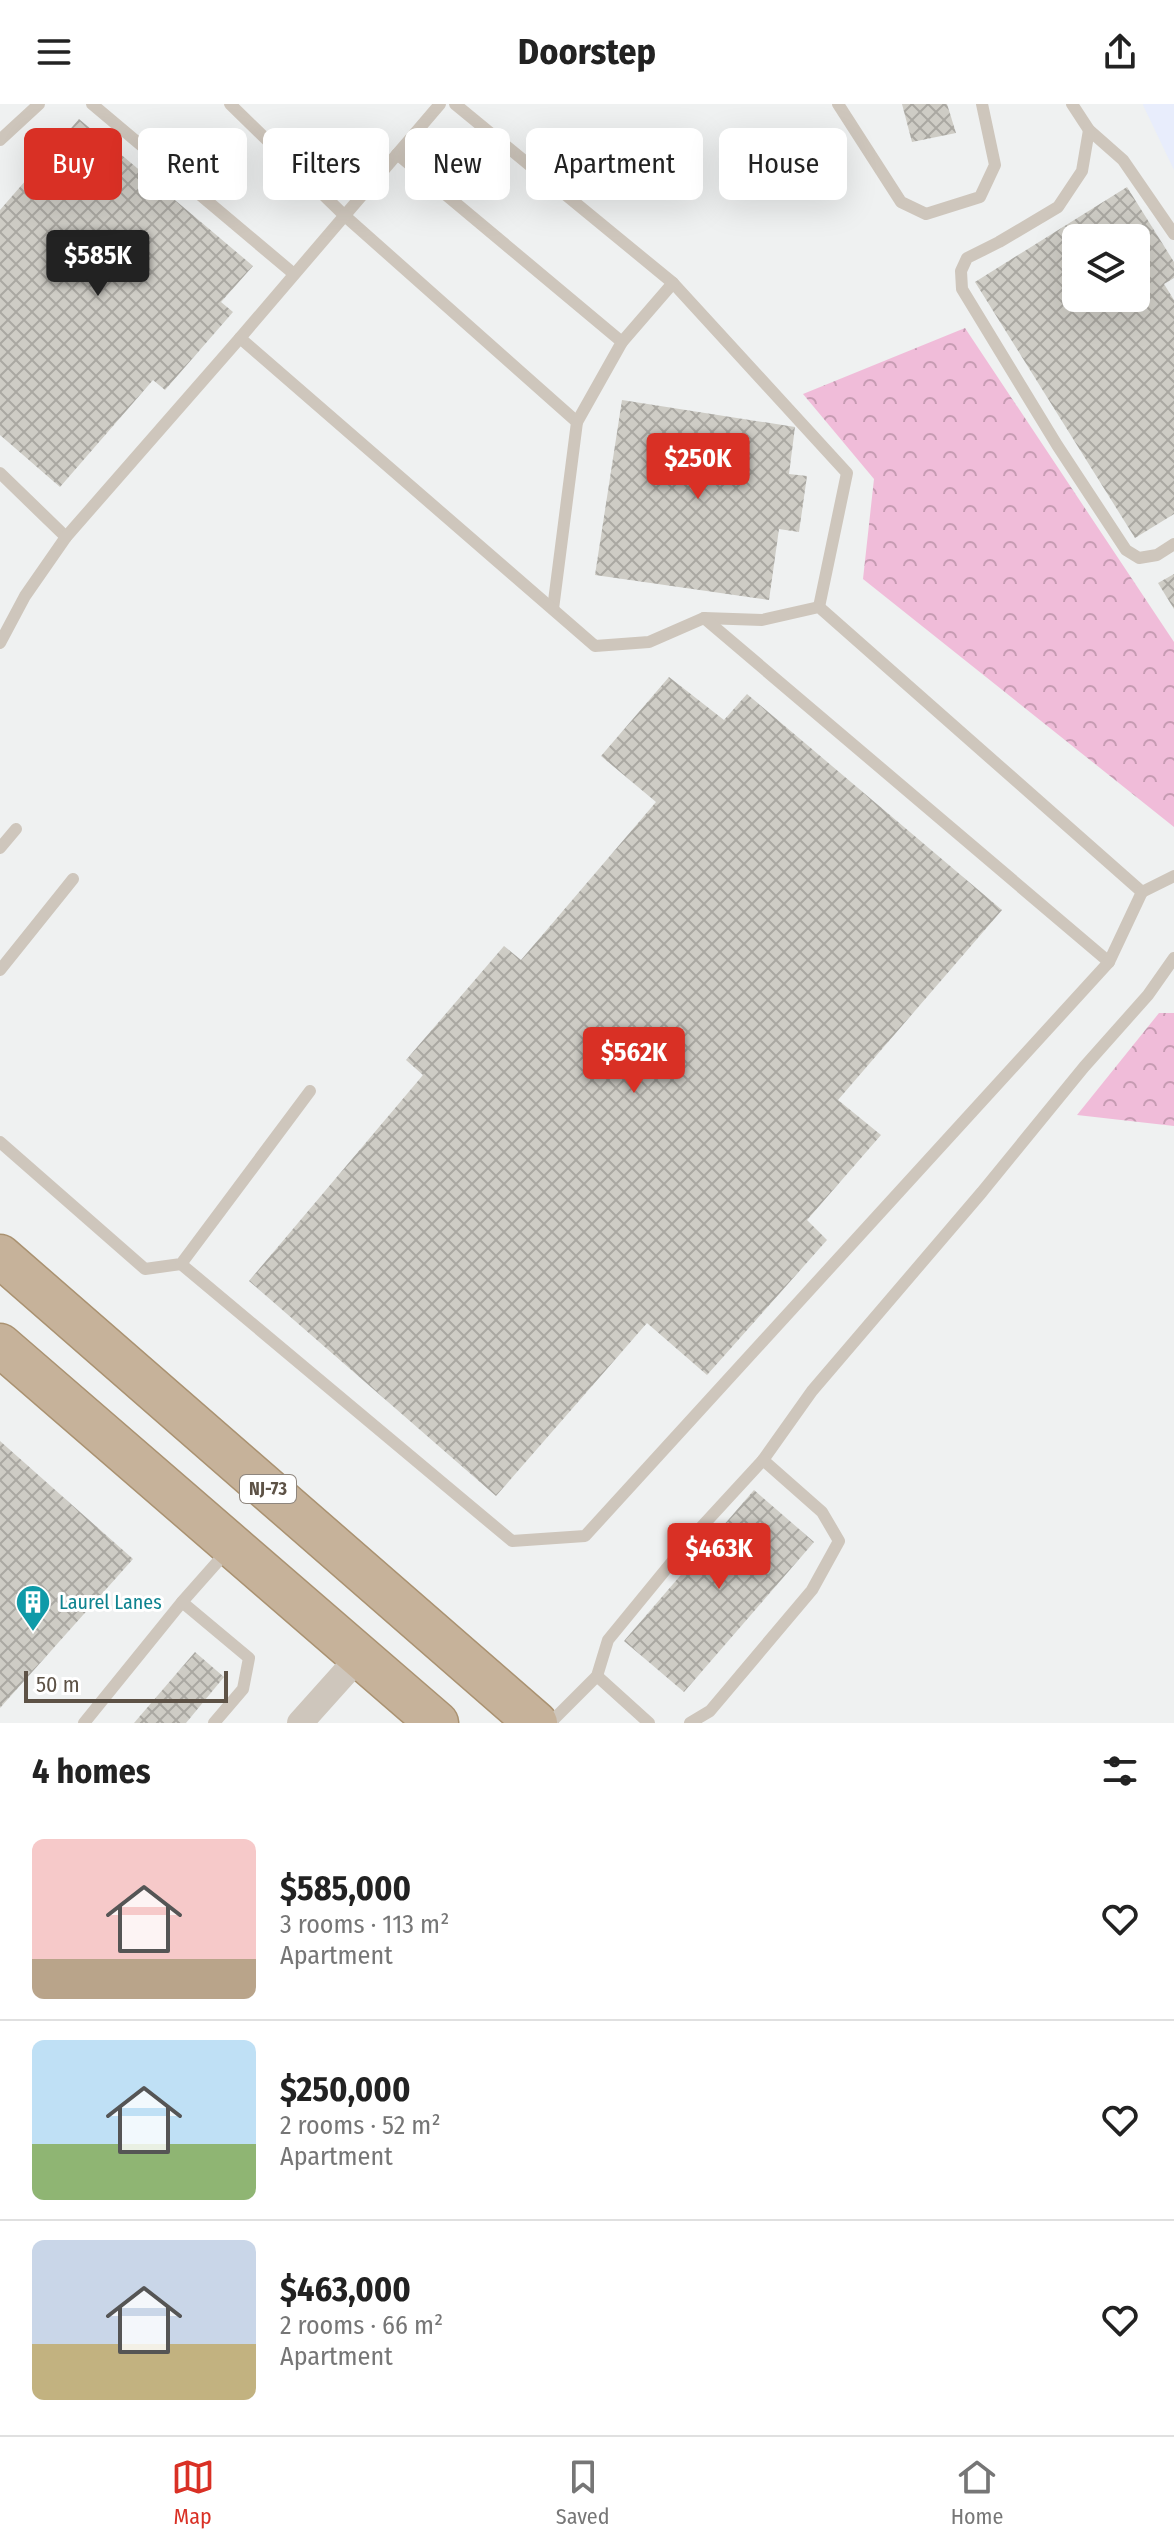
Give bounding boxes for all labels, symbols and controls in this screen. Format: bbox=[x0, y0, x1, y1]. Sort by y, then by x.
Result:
icon: menu bbox=[32, 30, 76, 74]
text: Doorstep bbox=[518, 30, 656, 74]
icon: share bbox=[1098, 30, 1142, 74]
chip: Buy bbox=[24, 128, 122, 200]
chip: Rent bbox=[138, 128, 247, 200]
chip: Filters bbox=[263, 128, 389, 200]
chip: New bbox=[405, 128, 510, 200]
chip: Apartment bbox=[526, 128, 703, 200]
chip: House bbox=[719, 128, 847, 200]
map controls bbox=[1062, 224, 1150, 312]
button: layers bbox=[1062, 224, 1150, 312]
pin: $585K bbox=[42, 230, 154, 298]
text: $585K bbox=[64, 240, 132, 271]
pin: $250K bbox=[642, 433, 754, 501]
text: $250K bbox=[665, 443, 731, 474]
pin: $562K bbox=[578, 1027, 690, 1095]
text: $562K bbox=[601, 1037, 667, 1068]
road number: NJ-73 bbox=[240, 1475, 296, 1503]
pin: $463K bbox=[663, 1523, 775, 1591]
text: $463K bbox=[685, 1533, 753, 1564]
building icon: Laurel Lanes bbox=[14, 1583, 52, 1633]
place label: Laurel Lanes bbox=[59, 1590, 162, 1614]
scale bar bbox=[24, 1667, 228, 1703]
text: 50 m bbox=[36, 1671, 80, 1698]
icon: filters bbox=[1098, 1749, 1142, 1793]
text: 4 homes bbox=[32, 1751, 151, 1792]
text: $585,000 bbox=[280, 1868, 411, 1909]
icon: home bbox=[96, 1871, 192, 1967]
icon: heart bbox=[1098, 1897, 1142, 1941]
text: 3 rooms · 113 m² bbox=[280, 1909, 449, 1940]
text: Apartment bbox=[280, 1940, 393, 1971]
text: $250,000 bbox=[280, 2069, 411, 2110]
icon: home bbox=[96, 2072, 192, 2168]
icon: heart bbox=[1098, 2098, 1142, 2142]
text: 2 rooms · 52 m² bbox=[280, 2110, 441, 2141]
text: Apartment bbox=[280, 2141, 393, 2172]
text: $463,000 bbox=[280, 2269, 411, 2310]
icon: home bbox=[96, 2272, 192, 2368]
icon: heart bbox=[1098, 2298, 1142, 2342]
text: 2 rooms · 66 m² bbox=[280, 2310, 443, 2341]
text: Apartment bbox=[280, 2341, 393, 2372]
tab: Map bbox=[171, 2455, 215, 2530]
tab: Saved bbox=[556, 2455, 610, 2530]
tab: Home bbox=[951, 2455, 1003, 2530]

